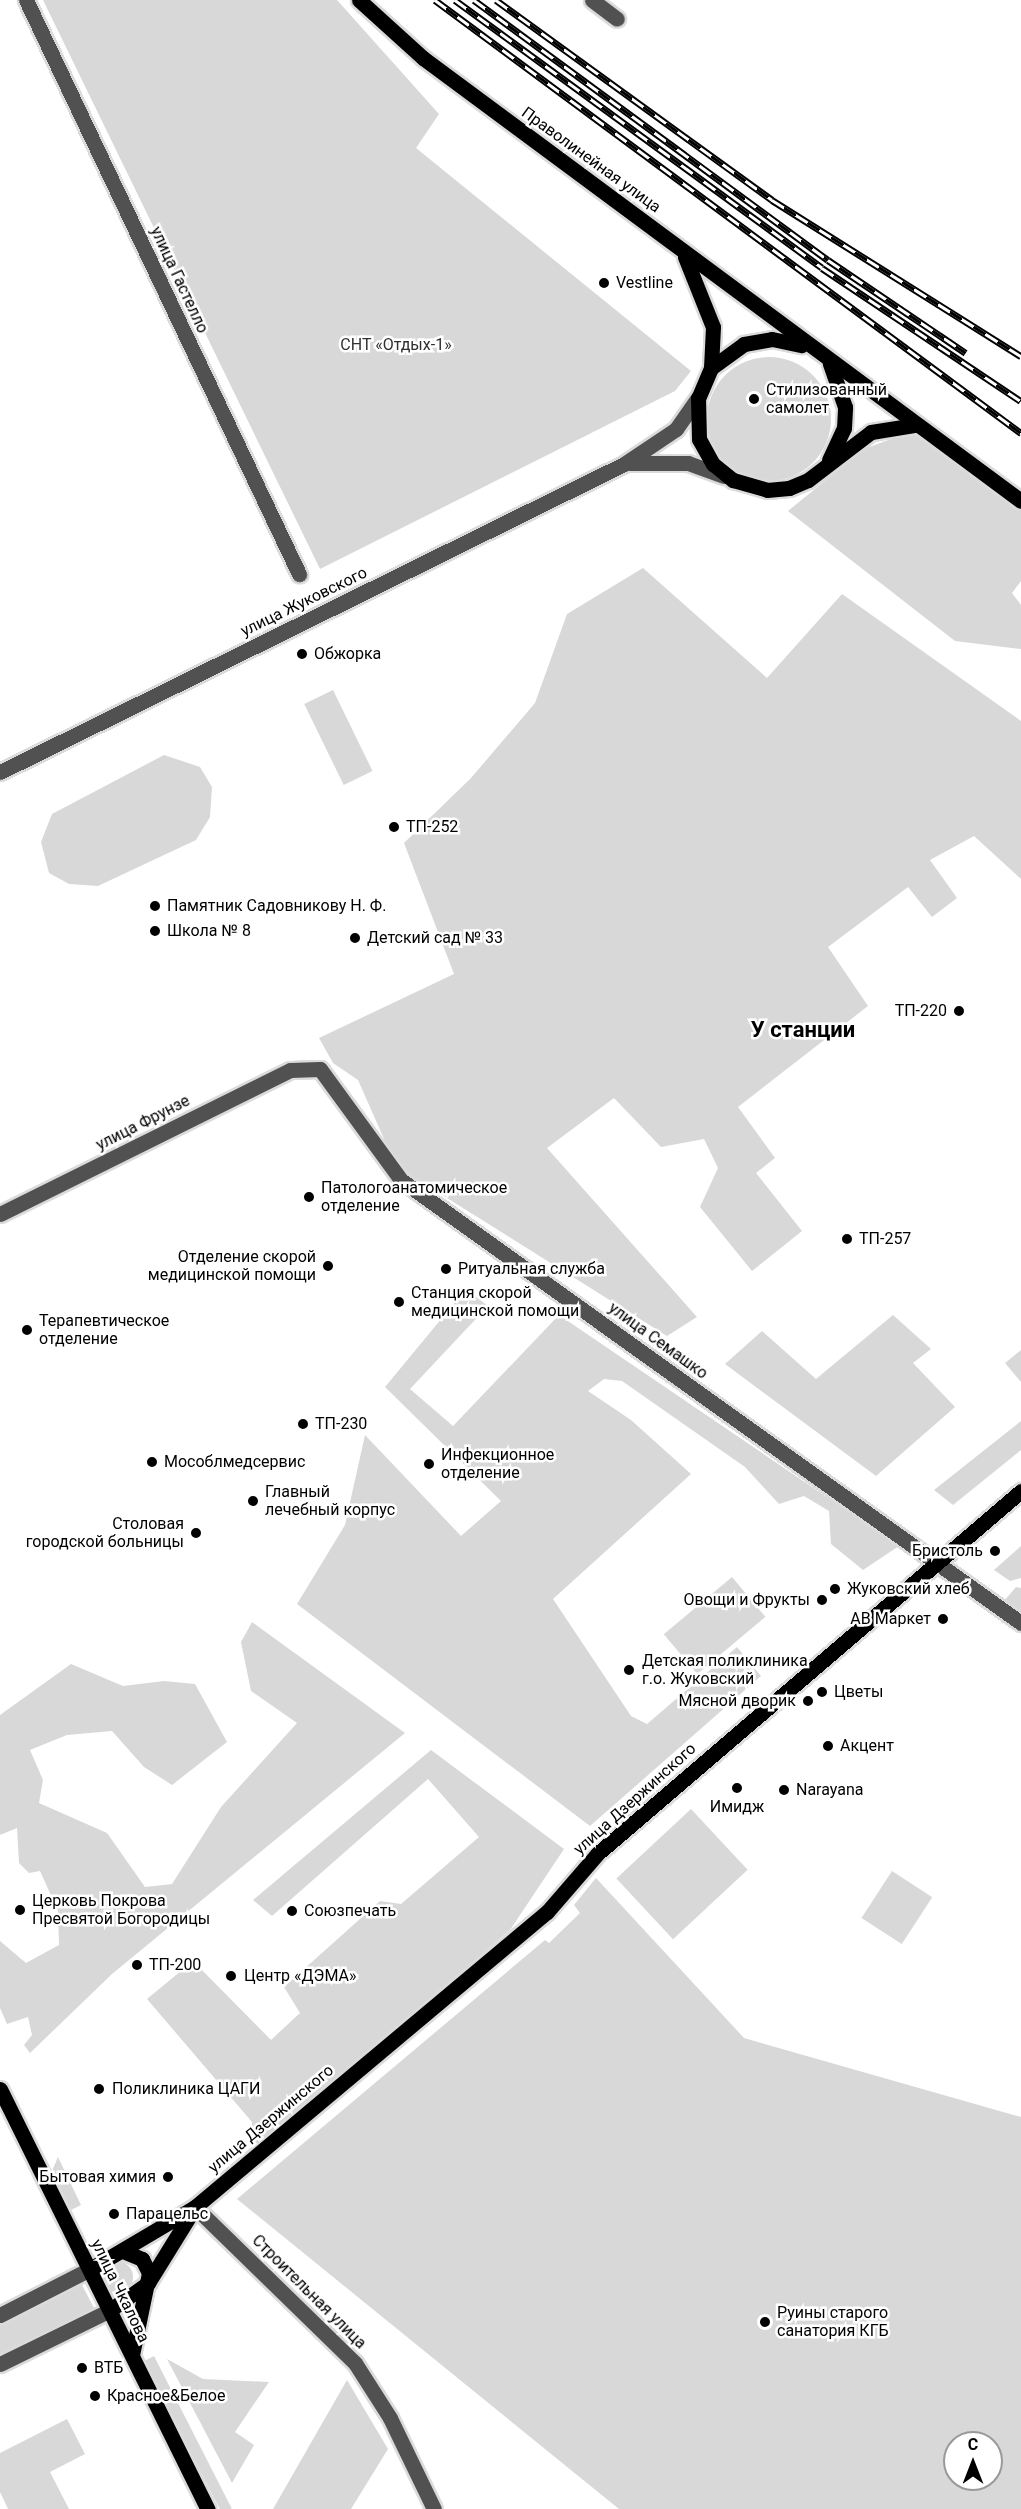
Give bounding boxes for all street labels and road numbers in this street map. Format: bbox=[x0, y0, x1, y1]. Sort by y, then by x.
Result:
street label: Праволинейная улица bbox=[518, 103, 664, 217]
street label: улица Гастелло bbox=[146, 224, 212, 336]
street label: улица Жуковского bbox=[238, 563, 370, 641]
street label: улица Фрунзе bbox=[93, 1091, 193, 1155]
street label: улица Семашко bbox=[605, 1299, 711, 1383]
street label: улица Дзержинского bbox=[570, 1739, 700, 1859]
street label: улица Дзержинского bbox=[204, 2061, 338, 2177]
street label: Строительная улица bbox=[248, 2231, 370, 2353]
street label: улица Чкалова bbox=[87, 2236, 153, 2346]

